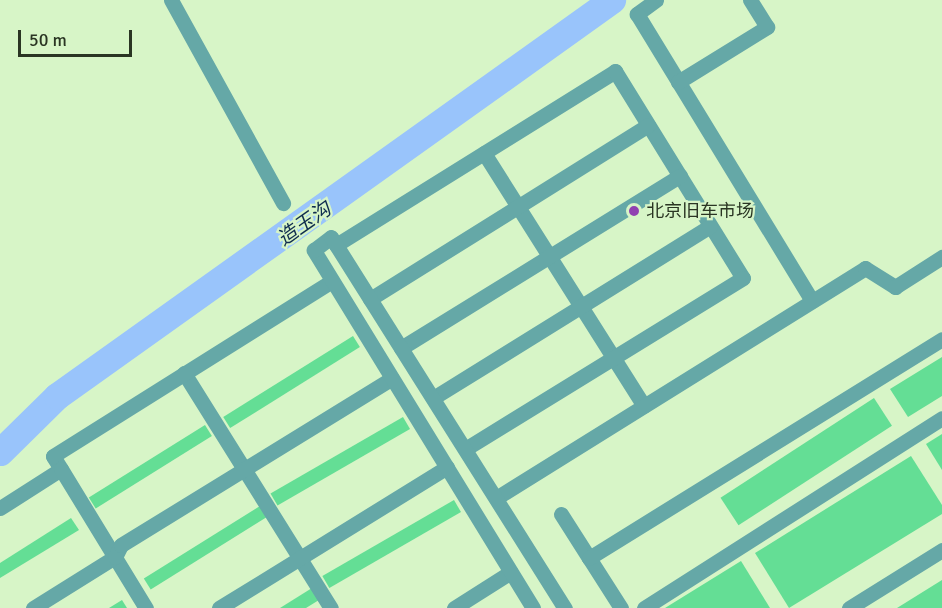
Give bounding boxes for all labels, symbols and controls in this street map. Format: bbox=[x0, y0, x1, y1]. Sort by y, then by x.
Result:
scale bar bbox=[21, 18, 135, 56]
text: 50 m bbox=[29, 29, 67, 51]
water label: 造玉沟 bbox=[273, 197, 335, 251]
place label: 北京旧车市场 bbox=[646, 200, 754, 222]
marker: 北京旧车市场 bbox=[627, 204, 641, 218]

